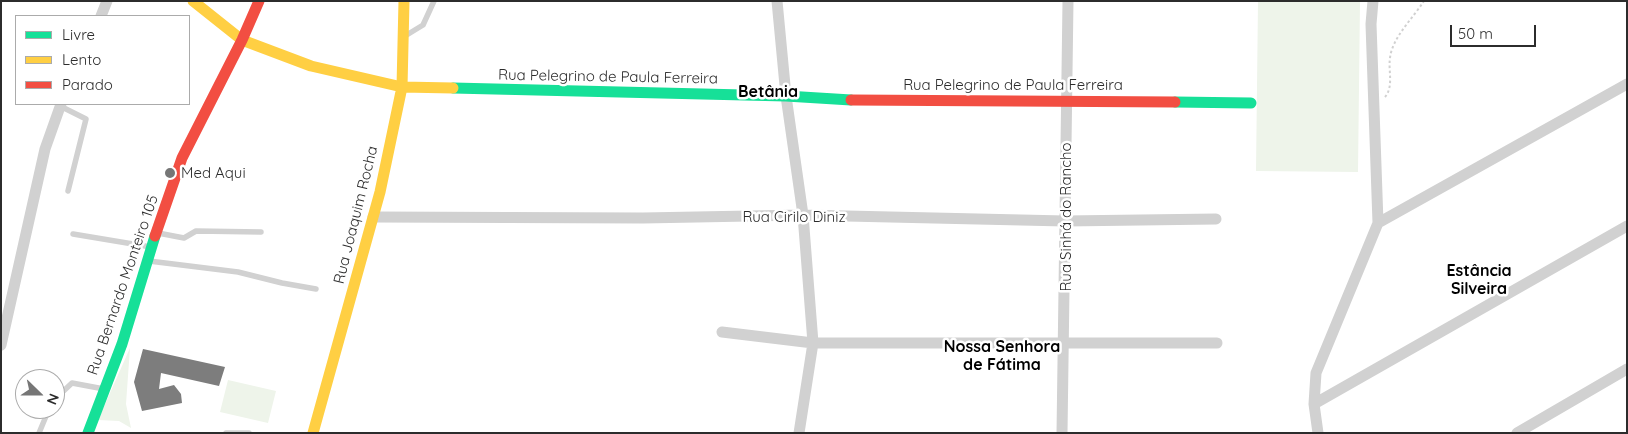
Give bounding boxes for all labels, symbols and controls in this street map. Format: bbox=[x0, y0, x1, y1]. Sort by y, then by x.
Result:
legend bbox=[15, 15, 190, 105]
scale bar bbox=[1453, 15, 1539, 47]
text: 50 m bbox=[1458, 24, 1493, 43]
text: Livre bbox=[62, 25, 95, 44]
text: Lento bbox=[62, 50, 101, 69]
street label: Rua Pelegrino de Paula Ferreira bbox=[498, 66, 718, 88]
text: Parado bbox=[62, 75, 113, 94]
street label: Rua Pelegrino de Paula Ferreira bbox=[903, 76, 1123, 94]
district label: Betânia bbox=[738, 82, 798, 102]
street label: Rua Sinhá do Rancho bbox=[1057, 142, 1075, 292]
street label: Rua Joaquim Rocha bbox=[330, 144, 382, 286]
place label: Med Aqui bbox=[181, 164, 246, 182]
marker: Med Aqui bbox=[163, 166, 177, 180]
street label: Rua Bernardo Monteiro 105 bbox=[84, 193, 162, 377]
street label: Rua Cirilo Diniz bbox=[742, 208, 846, 226]
district label: Estância Silveira bbox=[1446, 261, 1512, 299]
district label: Nossa Senhora de Fátima bbox=[944, 337, 1060, 375]
north arrow bbox=[15, 369, 65, 419]
text: N bbox=[43, 391, 63, 407]

